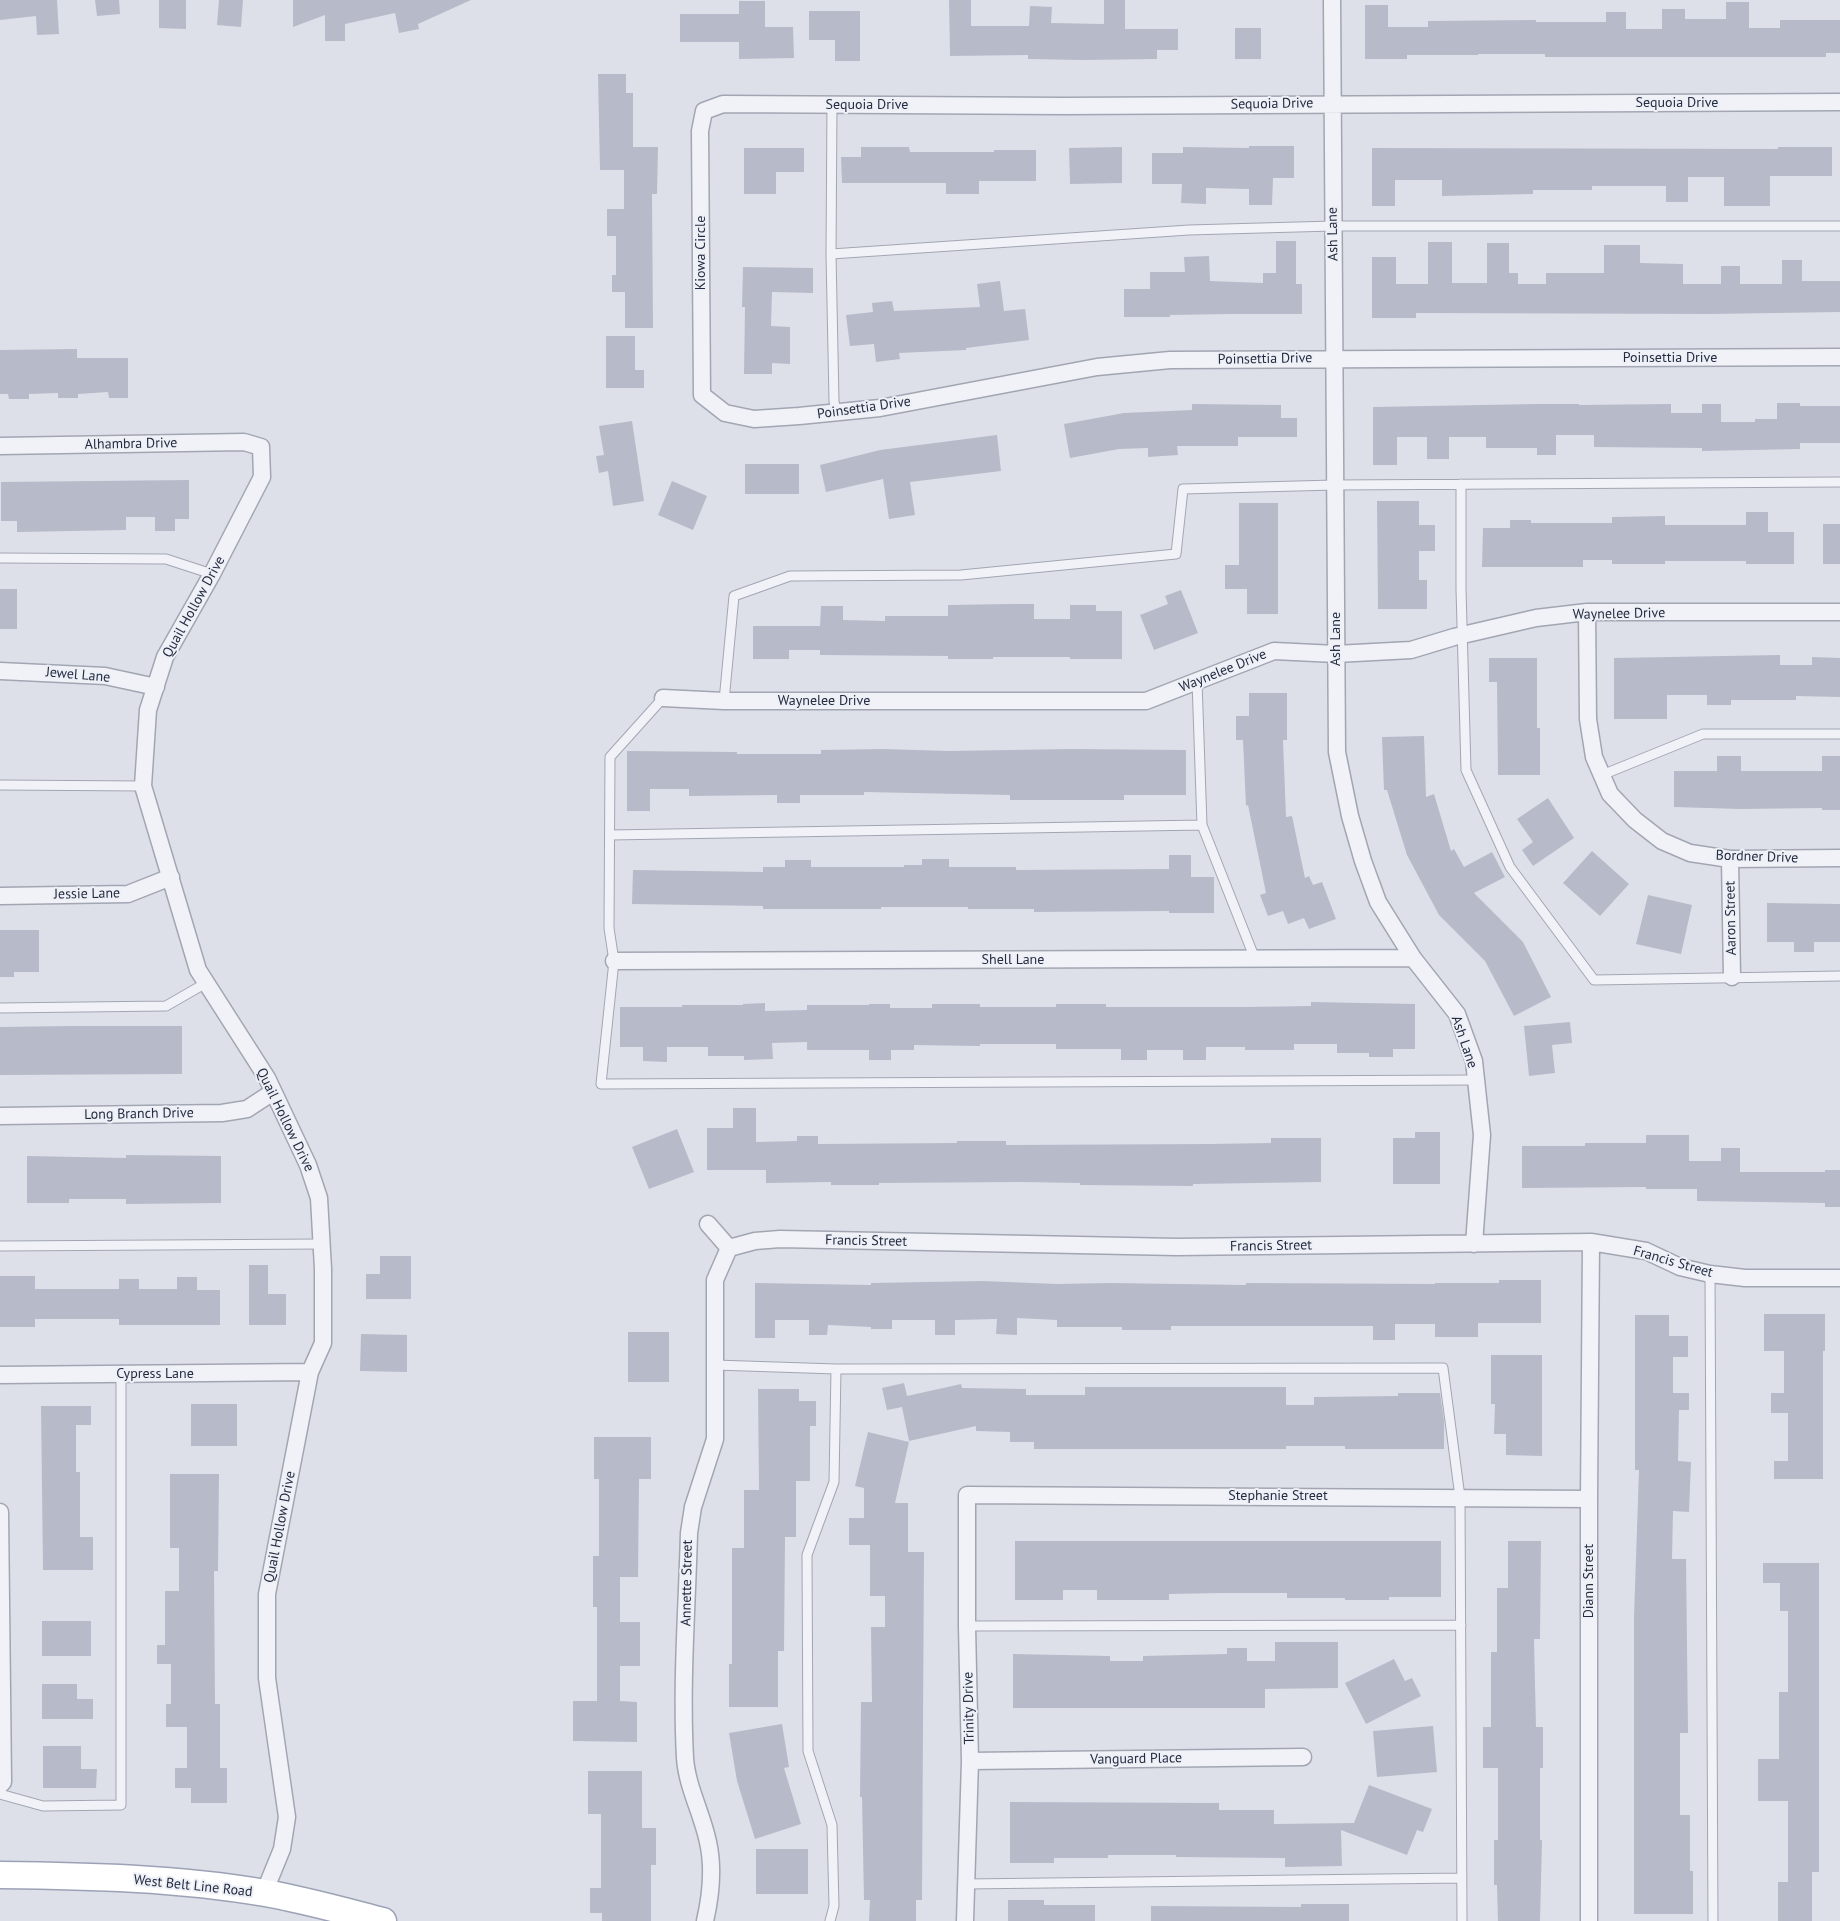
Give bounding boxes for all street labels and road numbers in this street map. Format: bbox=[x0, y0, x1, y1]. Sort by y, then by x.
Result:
street label: Sequoia Drive bbox=[1230, 95, 1314, 113]
street label: Sequoia Drive bbox=[1636, 95, 1718, 111]
street label: Sequoia Drive bbox=[826, 97, 908, 113]
street label: Ash Lane bbox=[1324, 207, 1342, 261]
street label: Kiowa Circle bbox=[693, 216, 709, 290]
street label: Poinsettia Drive bbox=[1218, 350, 1312, 368]
street label: Poinsettia Drive bbox=[1623, 350, 1717, 366]
street label: Poinsettia Drive bbox=[816, 393, 912, 423]
street label: Alhambra Drive bbox=[85, 435, 177, 453]
street label: Quail Hollow Drive bbox=[159, 553, 229, 661]
street label: Waynelee Drive bbox=[1573, 605, 1665, 623]
street label: Ash Lane bbox=[1328, 612, 1344, 666]
street label: Waynelee Drive bbox=[1177, 646, 1269, 696]
street label: Jewel Lane bbox=[45, 664, 111, 686]
street label: Waynelee Drive bbox=[778, 693, 870, 709]
street label: Bordner Drive bbox=[1715, 847, 1799, 867]
street label: Aaron Street bbox=[1722, 881, 1740, 955]
street label: Jessie Lane bbox=[54, 885, 120, 903]
street label: Shell Lane bbox=[982, 952, 1044, 968]
street label: Ash Lane bbox=[1447, 1014, 1481, 1070]
street label: Quail Hollow Drive bbox=[253, 1065, 317, 1175]
street label: Long Branch Drive bbox=[84, 1105, 194, 1123]
street label: Francis Street bbox=[825, 1232, 907, 1250]
street label: Francis Street bbox=[1230, 1237, 1312, 1255]
street label: Francis Street bbox=[1631, 1243, 1715, 1281]
street label: Cypress Lane bbox=[116, 1366, 194, 1382]
street label: Quail Hollow Drive bbox=[261, 1470, 299, 1584]
street label: Stephanie Street bbox=[1228, 1488, 1328, 1504]
street label: Annette Street bbox=[678, 1540, 696, 1626]
street label: Diann Street bbox=[1581, 1544, 1597, 1618]
street label: Trinity Drive bbox=[960, 1672, 978, 1744]
street label: Vanguard Place bbox=[1090, 1750, 1182, 1768]
street label: West Belt Line Road bbox=[133, 1871, 253, 1901]

